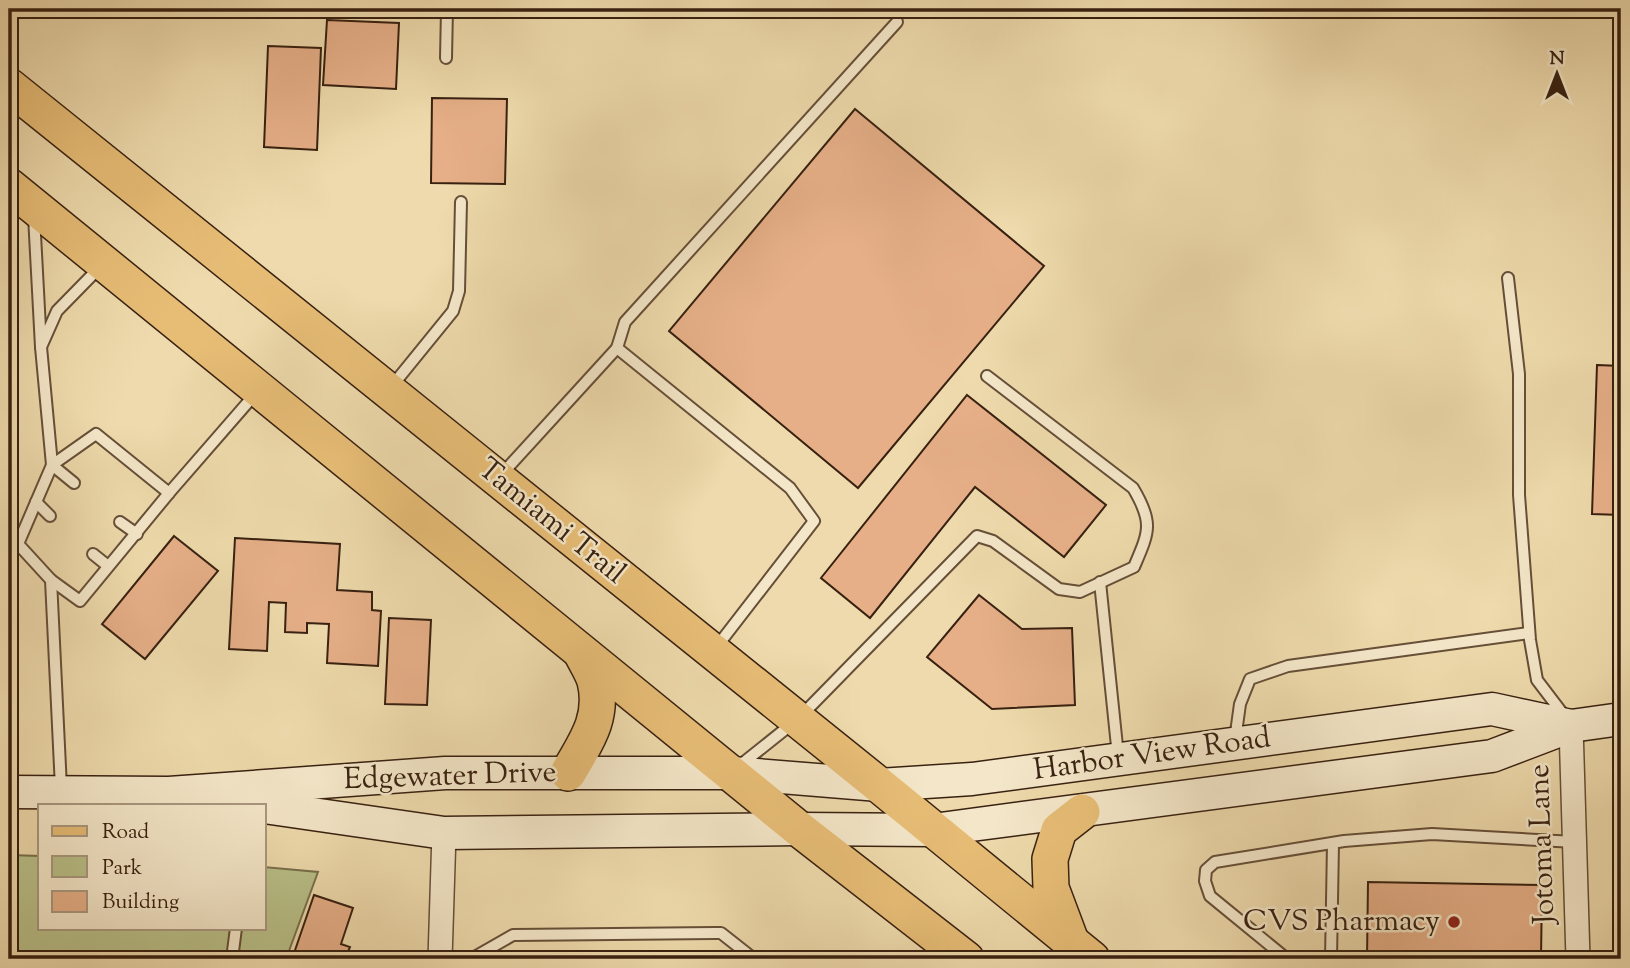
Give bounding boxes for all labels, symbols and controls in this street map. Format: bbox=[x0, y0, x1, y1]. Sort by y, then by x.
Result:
north arrow bbox=[1522, 38, 1592, 108]
text: N bbox=[1549, 46, 1565, 73]
street label: Tamiami Trail bbox=[468, 449, 634, 595]
street label: Harbor View Road bbox=[1031, 717, 1273, 793]
street label: Edgewater Drive bbox=[343, 752, 557, 802]
street label: Jotoma Lane bbox=[1519, 763, 1567, 927]
legend bbox=[38, 804, 266, 930]
text: Road bbox=[102, 818, 149, 848]
text: Park bbox=[102, 854, 143, 884]
text: Building bbox=[102, 888, 179, 918]
place label: CVS Pharmacy bbox=[1243, 901, 1440, 944]
marker: CVS Pharmacy bbox=[1446, 914, 1462, 930]

